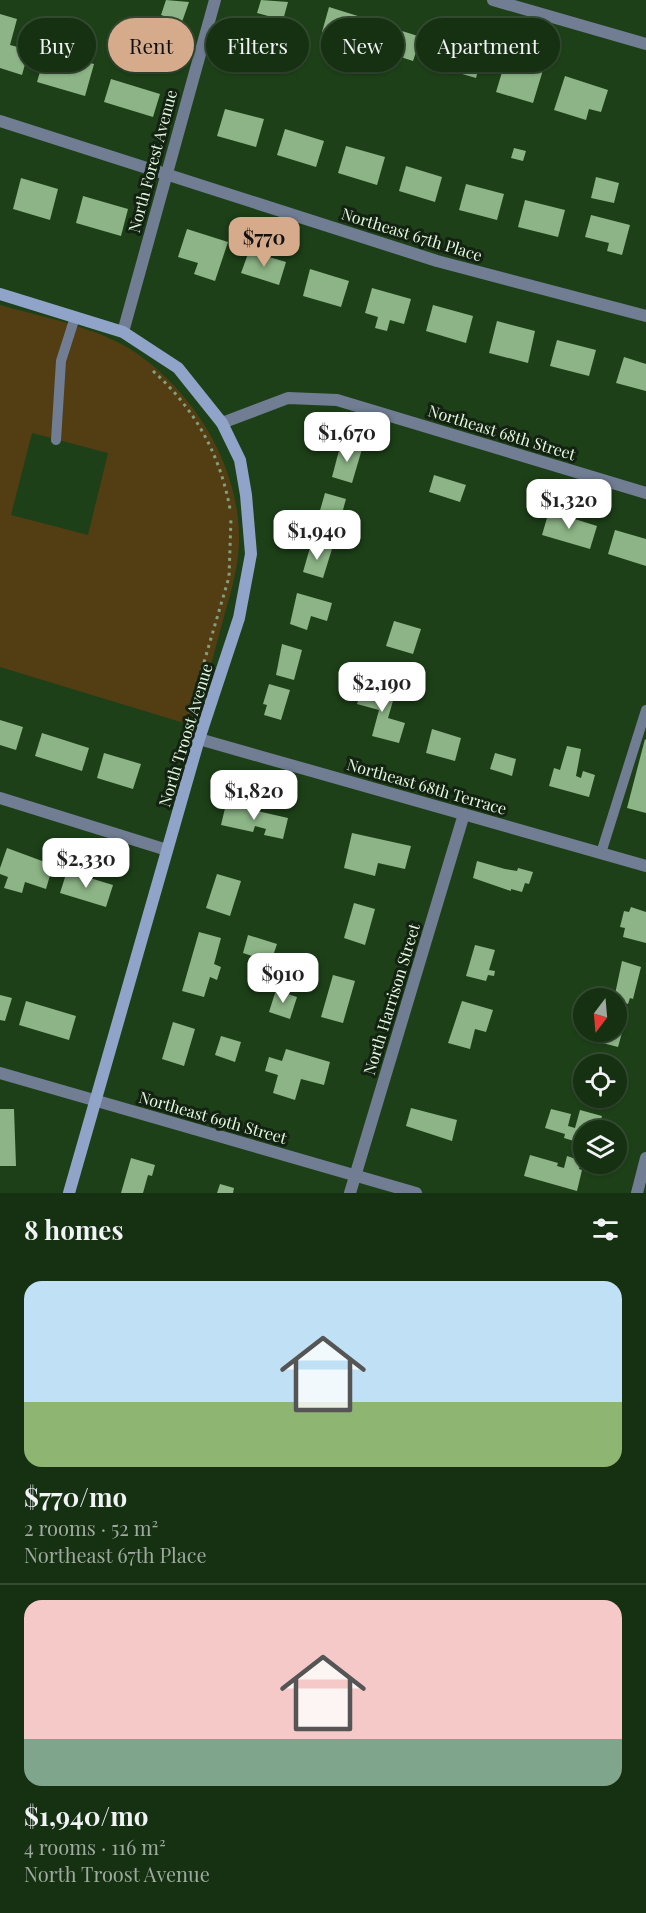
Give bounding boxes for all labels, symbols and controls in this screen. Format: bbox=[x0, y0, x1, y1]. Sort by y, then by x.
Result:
chip: Buy bbox=[18, 18, 96, 72]
chip: Rent bbox=[108, 18, 194, 72]
chip: Filters bbox=[206, 18, 309, 72]
chip: New bbox=[321, 18, 404, 72]
chip: Apartment bbox=[416, 18, 560, 72]
street label: North Forest Avenue bbox=[123, 87, 181, 235]
street label: Northeast 67th Place bbox=[339, 203, 485, 265]
pin: $770 bbox=[228, 217, 300, 268]
text: $770 bbox=[243, 223, 285, 250]
street label: Northeast 68th Street bbox=[426, 400, 579, 465]
pin: $1,670 bbox=[298, 412, 396, 463]
text: $1,670 bbox=[318, 418, 376, 445]
pin: $1,320 bbox=[520, 479, 618, 530]
text: $1,320 bbox=[540, 485, 598, 512]
pin: $1,940 bbox=[268, 510, 366, 561]
text: $1,940 bbox=[288, 516, 346, 543]
street label: North Troost Avenue bbox=[153, 661, 217, 809]
pin: $2,190 bbox=[333, 662, 431, 713]
text: $2,190 bbox=[353, 668, 411, 695]
street label: Northeast 68th Terrace bbox=[345, 753, 509, 819]
pin: $1,820 bbox=[205, 770, 303, 821]
text: $1,820 bbox=[224, 776, 284, 803]
pin: $2,330 bbox=[37, 838, 135, 889]
text: $2,330 bbox=[56, 844, 116, 871]
street label: North Harrison Street bbox=[358, 920, 424, 1077]
pin: $910 bbox=[247, 953, 319, 1004]
text: $910 bbox=[261, 959, 305, 986]
north arrow bbox=[573, 988, 627, 1042]
map controls bbox=[573, 988, 627, 1174]
button: locate bbox=[573, 1054, 627, 1108]
street label: Northeast 69th Street bbox=[137, 1086, 290, 1148]
button: layers bbox=[573, 1120, 627, 1174]
text: 8 homes bbox=[24, 1212, 123, 1247]
icon: filters bbox=[589, 1213, 622, 1246]
icon: home bbox=[269, 1320, 377, 1428]
text: $770/mo bbox=[24, 1479, 127, 1514]
text: 2 rooms · 52 m² bbox=[24, 1514, 158, 1541]
text: Northeast 67th Place bbox=[24, 1541, 207, 1568]
icon: home bbox=[269, 1639, 377, 1747]
text: $1,940/mo bbox=[24, 1798, 148, 1833]
text: 4 rooms · 116 m² bbox=[24, 1833, 166, 1860]
text: North Troost Avenue bbox=[24, 1860, 210, 1887]

